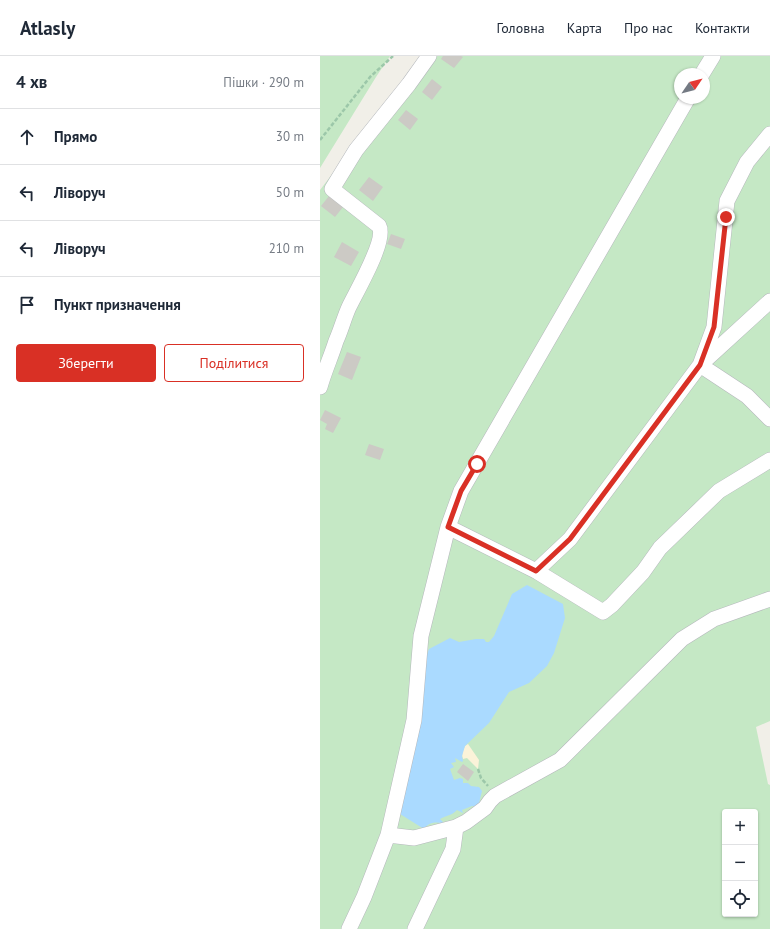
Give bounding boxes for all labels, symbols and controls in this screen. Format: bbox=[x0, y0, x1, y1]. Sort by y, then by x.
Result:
text: Atlasly bbox=[20, 16, 75, 40]
text: Головна bbox=[497, 19, 545, 37]
text: Карта bbox=[567, 19, 602, 37]
text: Про нас bbox=[624, 19, 673, 37]
text: Контакти bbox=[695, 19, 750, 37]
north arrow bbox=[674, 68, 710, 104]
text: 4 хв bbox=[16, 71, 47, 93]
text: Пішки · 290 m bbox=[223, 74, 304, 91]
icon: ahead bbox=[16, 126, 38, 148]
text: Прямо bbox=[54, 127, 97, 146]
text: 30 m bbox=[276, 128, 304, 145]
icon: left bbox=[16, 182, 38, 204]
text: Ліворуч bbox=[54, 183, 106, 202]
text: 50 m bbox=[276, 184, 304, 201]
route end bbox=[717, 208, 735, 226]
icon: left bbox=[16, 238, 38, 260]
text: Ліворуч bbox=[54, 239, 106, 258]
text: 210 m bbox=[269, 240, 304, 257]
icon: arrive bbox=[16, 294, 38, 316]
text: Пункт призначення bbox=[54, 295, 181, 314]
button: Зберегти bbox=[16, 344, 156, 382]
button: Поділитися bbox=[164, 344, 304, 382]
route start bbox=[468, 455, 486, 473]
map controls bbox=[722, 809, 758, 917]
button: + bbox=[722, 809, 758, 845]
button: − bbox=[722, 845, 758, 881]
button: locate bbox=[722, 881, 758, 917]

